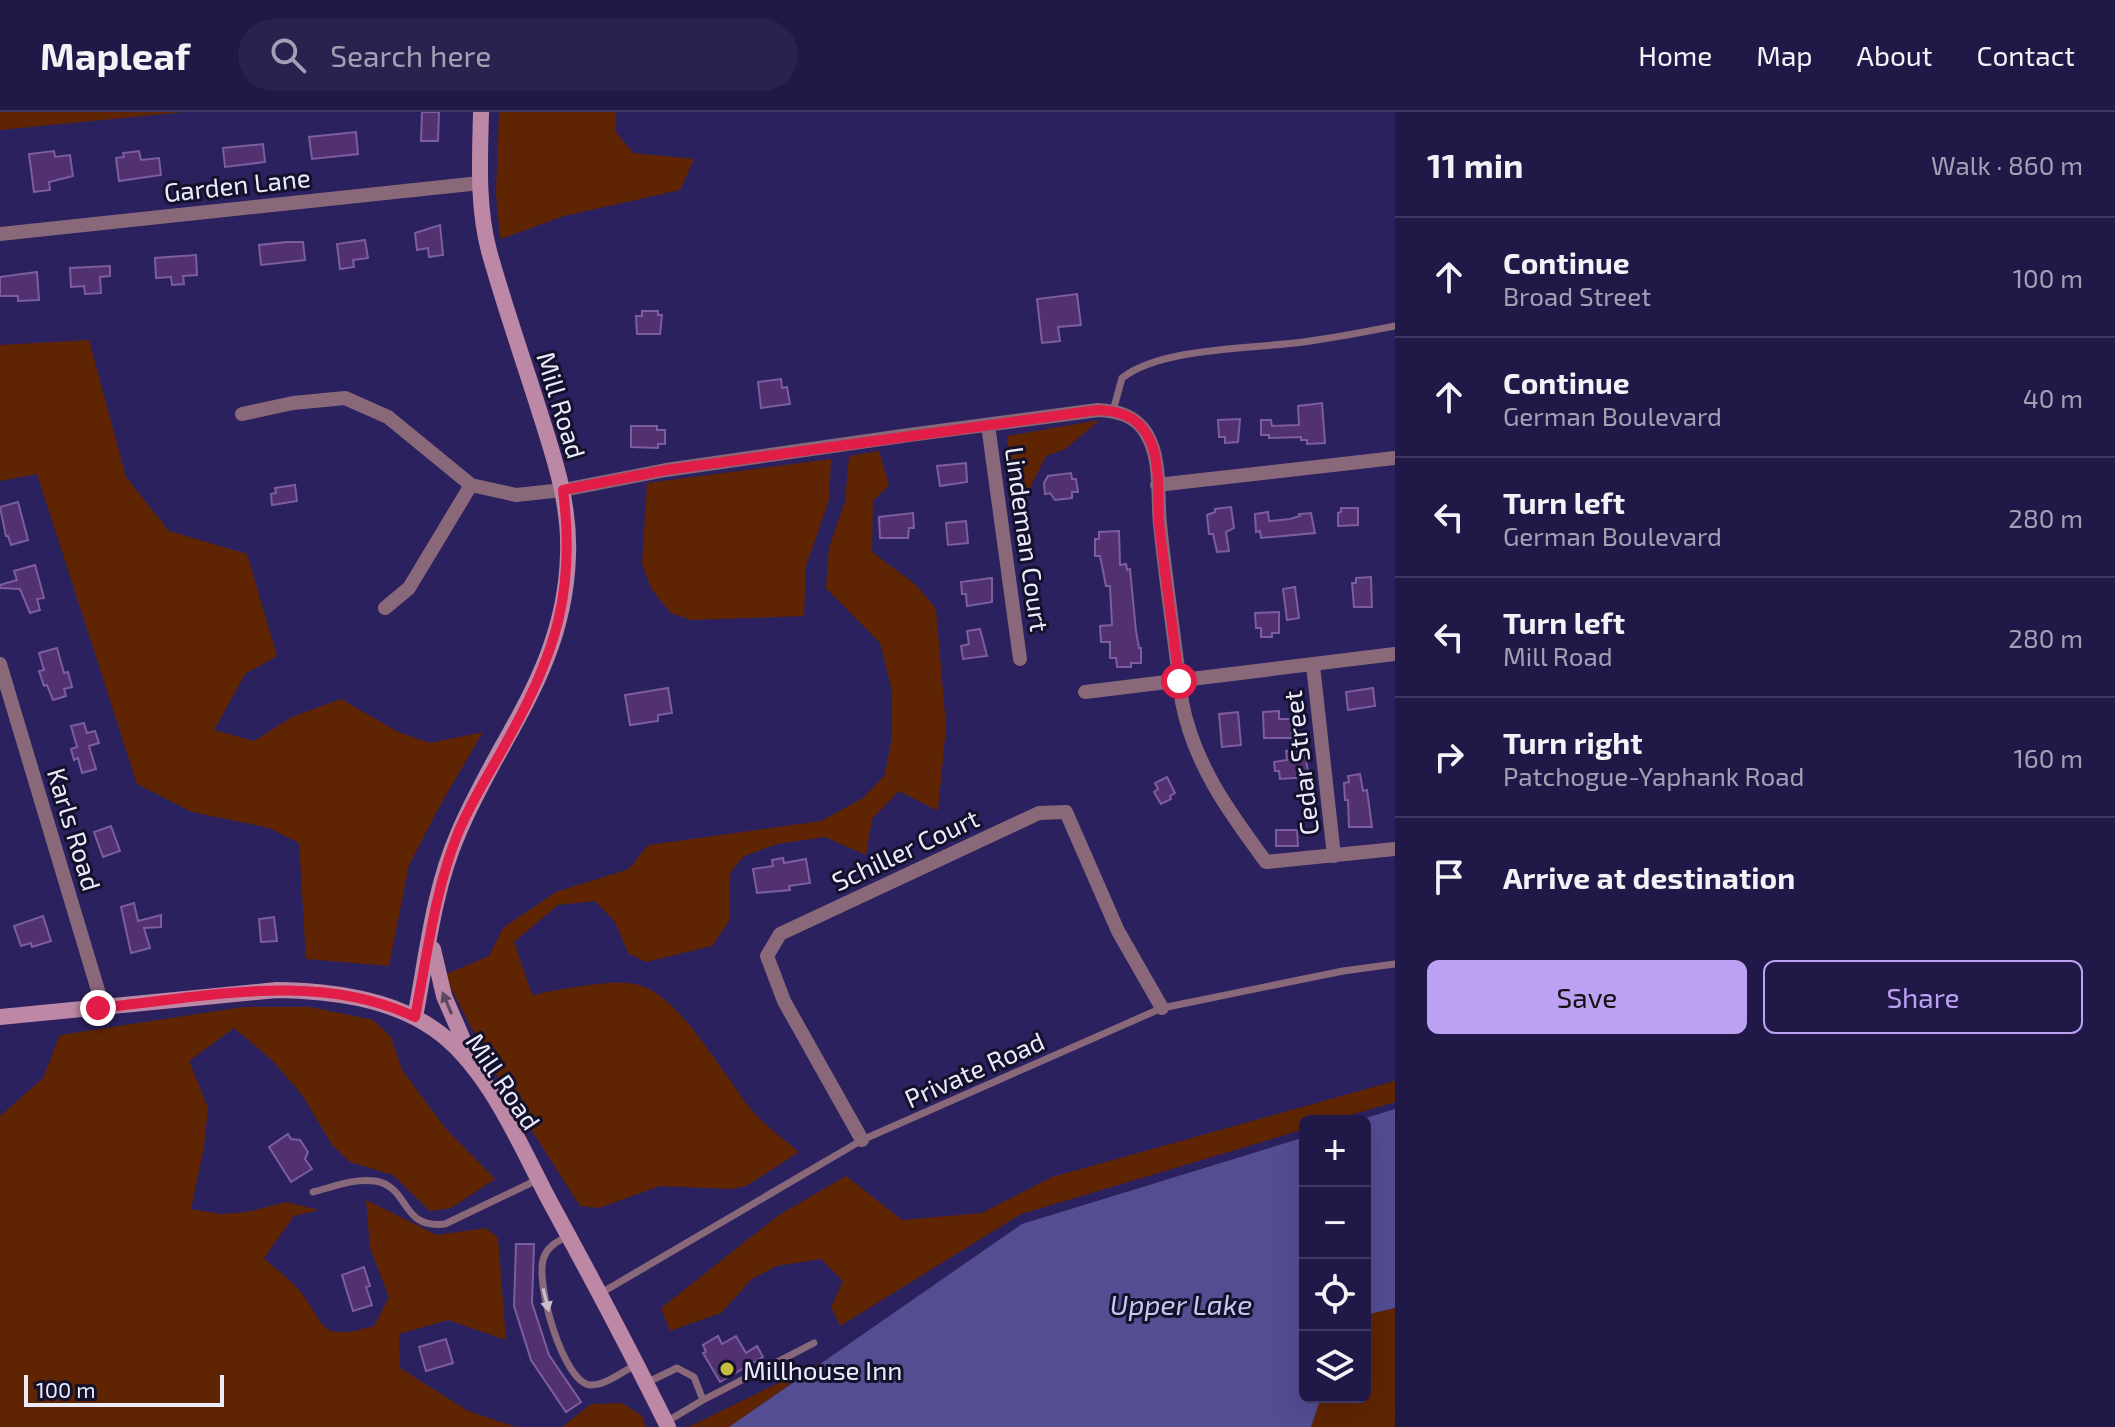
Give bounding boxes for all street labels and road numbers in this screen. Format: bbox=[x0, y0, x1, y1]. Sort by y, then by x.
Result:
street label: Garden Lane bbox=[162, 161, 312, 207]
street label: Mill Road bbox=[531, 348, 593, 462]
street label: Lindeman Court bbox=[1000, 445, 1056, 634]
street label: Cedar Street bbox=[1276, 689, 1324, 837]
street label: Karls Road bbox=[42, 764, 108, 894]
street label: Schiller Court bbox=[827, 801, 984, 897]
street label: Private Road bbox=[899, 1024, 1049, 1114]
street label: Mill Road bbox=[460, 1027, 548, 1135]

